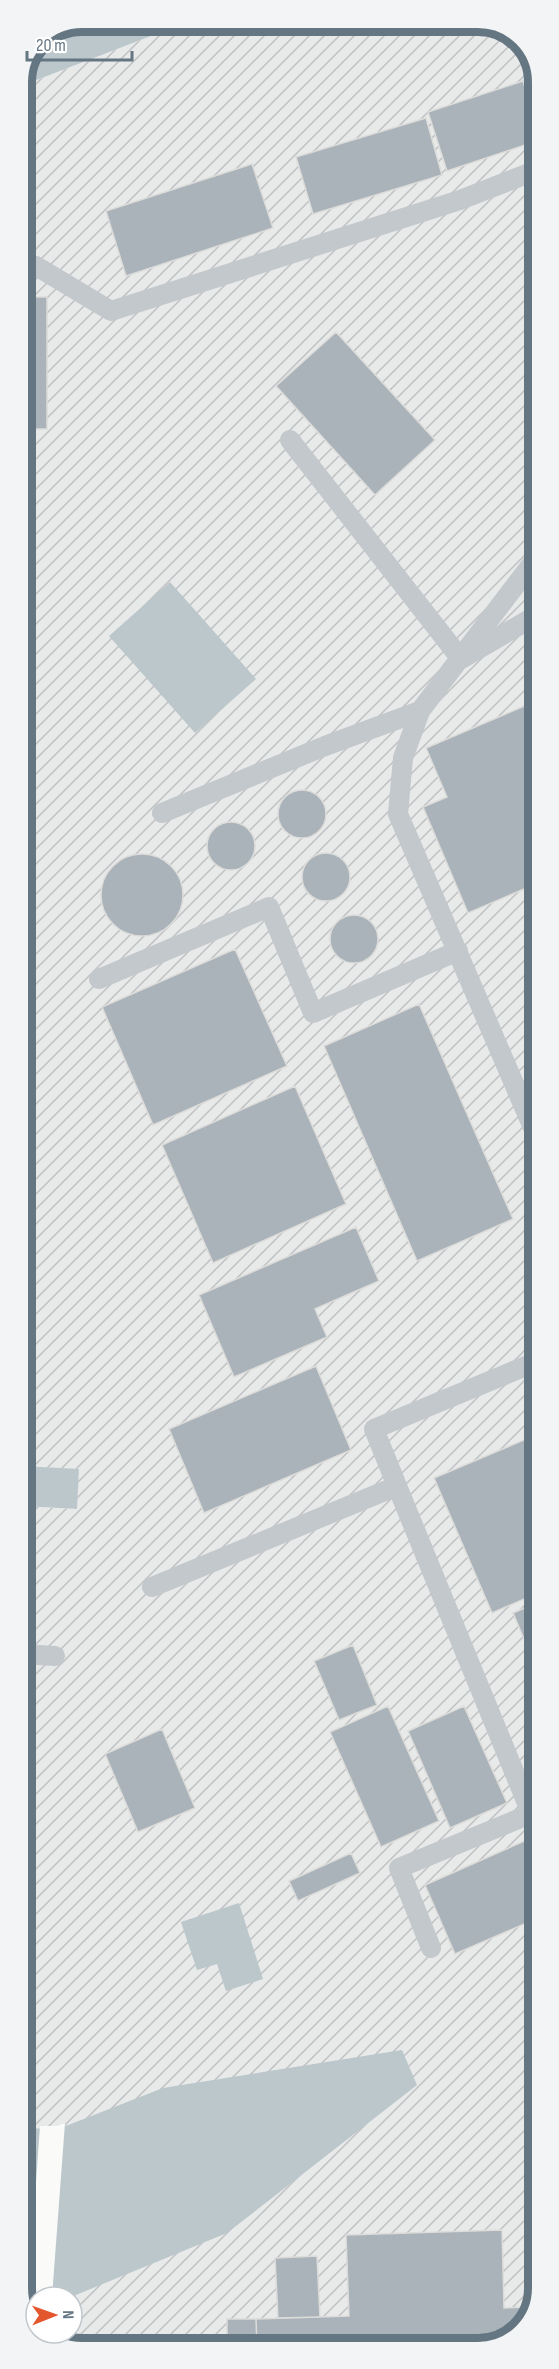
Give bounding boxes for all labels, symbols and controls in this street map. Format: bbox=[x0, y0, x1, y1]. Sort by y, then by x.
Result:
scale bar bbox=[27, 24, 132, 62]
text: 20 m bbox=[36, 35, 66, 56]
north arrow bbox=[24, 2285, 84, 2345]
text: N bbox=[58, 2310, 77, 2319]

